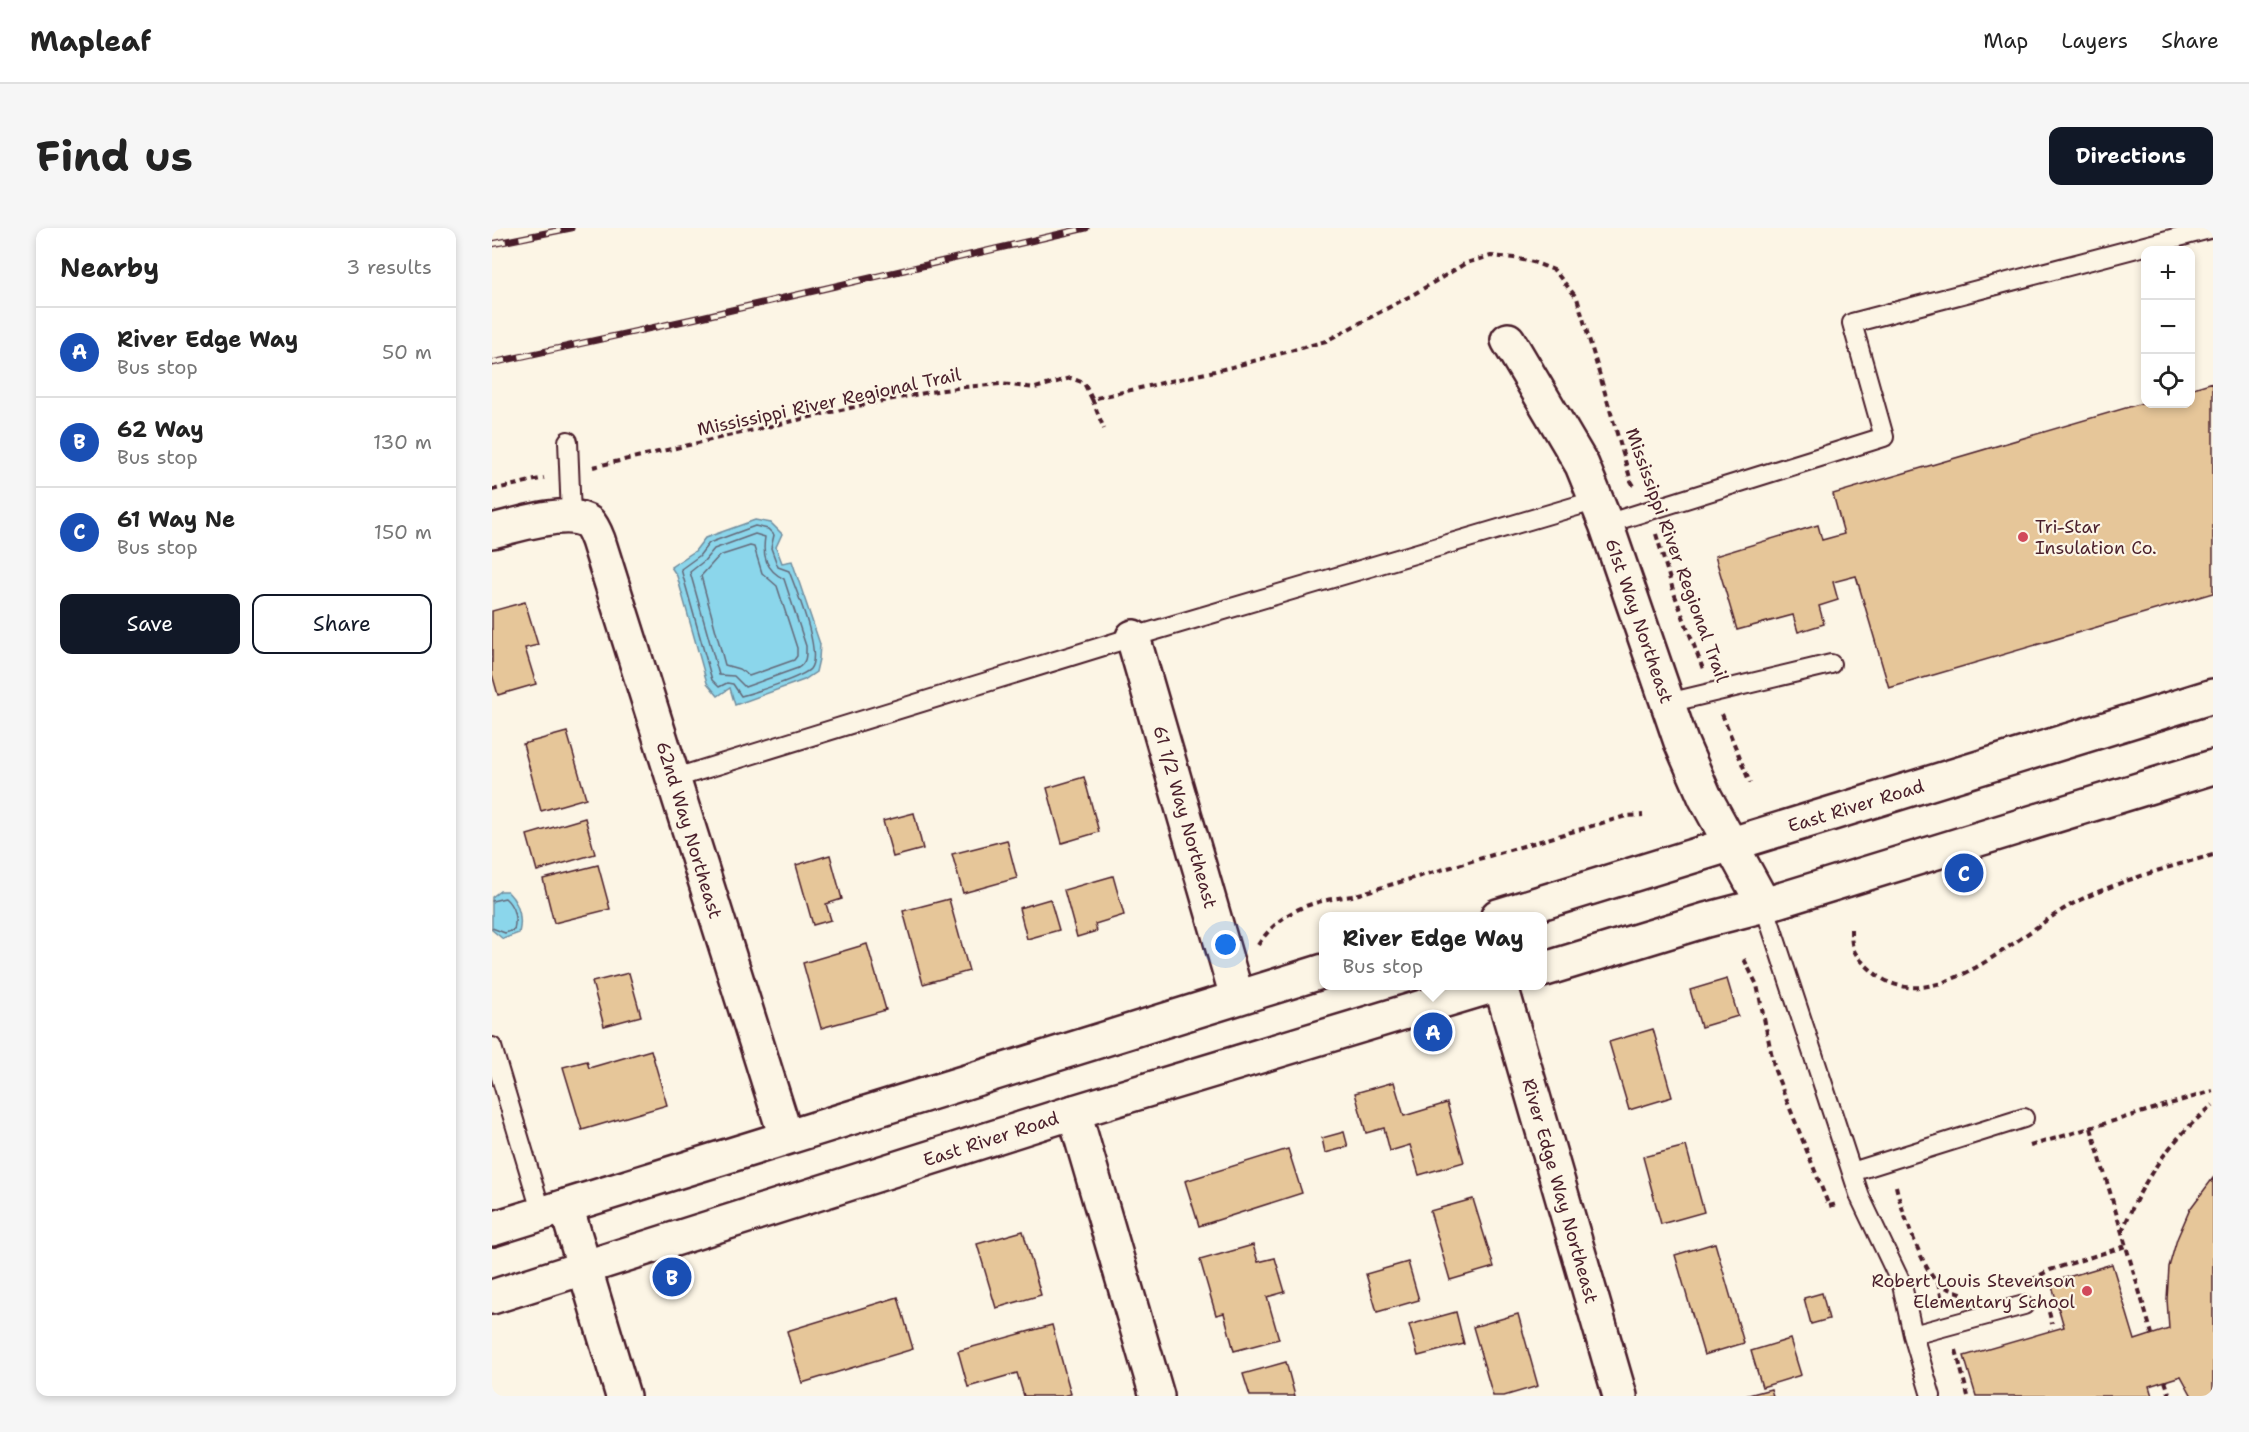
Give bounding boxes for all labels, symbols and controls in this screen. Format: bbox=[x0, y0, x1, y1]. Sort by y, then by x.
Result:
text: Mapleaf bbox=[30, 22, 151, 60]
text: Map bbox=[1983, 27, 2028, 55]
text: Layers bbox=[2061, 27, 2128, 55]
text: Share bbox=[2161, 27, 2219, 55]
button: Directions bbox=[2049, 127, 2213, 185]
text: Find us bbox=[36, 128, 193, 184]
map controls bbox=[2141, 246, 2195, 408]
button: + bbox=[2141, 246, 2195, 300]
text: Nearby bbox=[60, 250, 159, 285]
text: 3 results bbox=[346, 254, 432, 280]
button: − bbox=[2141, 300, 2195, 354]
text: River Edge Way bbox=[117, 325, 298, 354]
text: A bbox=[72, 339, 87, 365]
text: 50 m bbox=[382, 339, 432, 365]
text: Bus stop bbox=[117, 354, 198, 380]
button: locate bbox=[2141, 354, 2195, 408]
street label: Mississippi River Regional Trail bbox=[695, 362, 964, 442]
text: 62 Way bbox=[117, 415, 204, 444]
street label: Mississippi River Regional Trail bbox=[1620, 425, 1734, 686]
text: B bbox=[73, 429, 86, 455]
text: 130 m bbox=[373, 429, 432, 455]
text: Bus stop bbox=[117, 444, 198, 470]
text: 61 Way Ne bbox=[117, 505, 235, 534]
place label: Tri-Star Insulation Co. bbox=[2035, 515, 2157, 560]
text: C bbox=[73, 519, 86, 545]
text: 150 m bbox=[374, 519, 432, 545]
marker: Tri-Star Insulation Co. bbox=[2016, 530, 2030, 544]
text: Bus stop bbox=[117, 534, 198, 560]
street label: 61st Way Northeast bbox=[1599, 535, 1679, 707]
button: Save bbox=[60, 594, 240, 654]
button: Share bbox=[252, 594, 432, 654]
street label: 61 1/2 Way Northeast bbox=[1147, 723, 1223, 911]
street label: 62nd Way Northeast bbox=[651, 738, 727, 922]
street label: East River Road bbox=[1785, 774, 1927, 838]
pin: C bbox=[1944, 850, 1984, 896]
popup bbox=[1319, 912, 1547, 990]
text: River Edge Way bbox=[1342, 924, 1524, 953]
your location bbox=[1211, 930, 1240, 959]
text: Bus stop bbox=[1342, 953, 1423, 979]
pin: A bbox=[1414, 1010, 1452, 1054]
street label: River Edge Way Northeast bbox=[1516, 1076, 1604, 1306]
street label: East River Road bbox=[920, 1106, 1062, 1172]
pin: B bbox=[652, 1254, 692, 1300]
place label: Robert Louis Stevenson Elementary School bbox=[1872, 1269, 2076, 1314]
marker: Robert Louis Stevenson Elementary School bbox=[2080, 1284, 2094, 1298]

